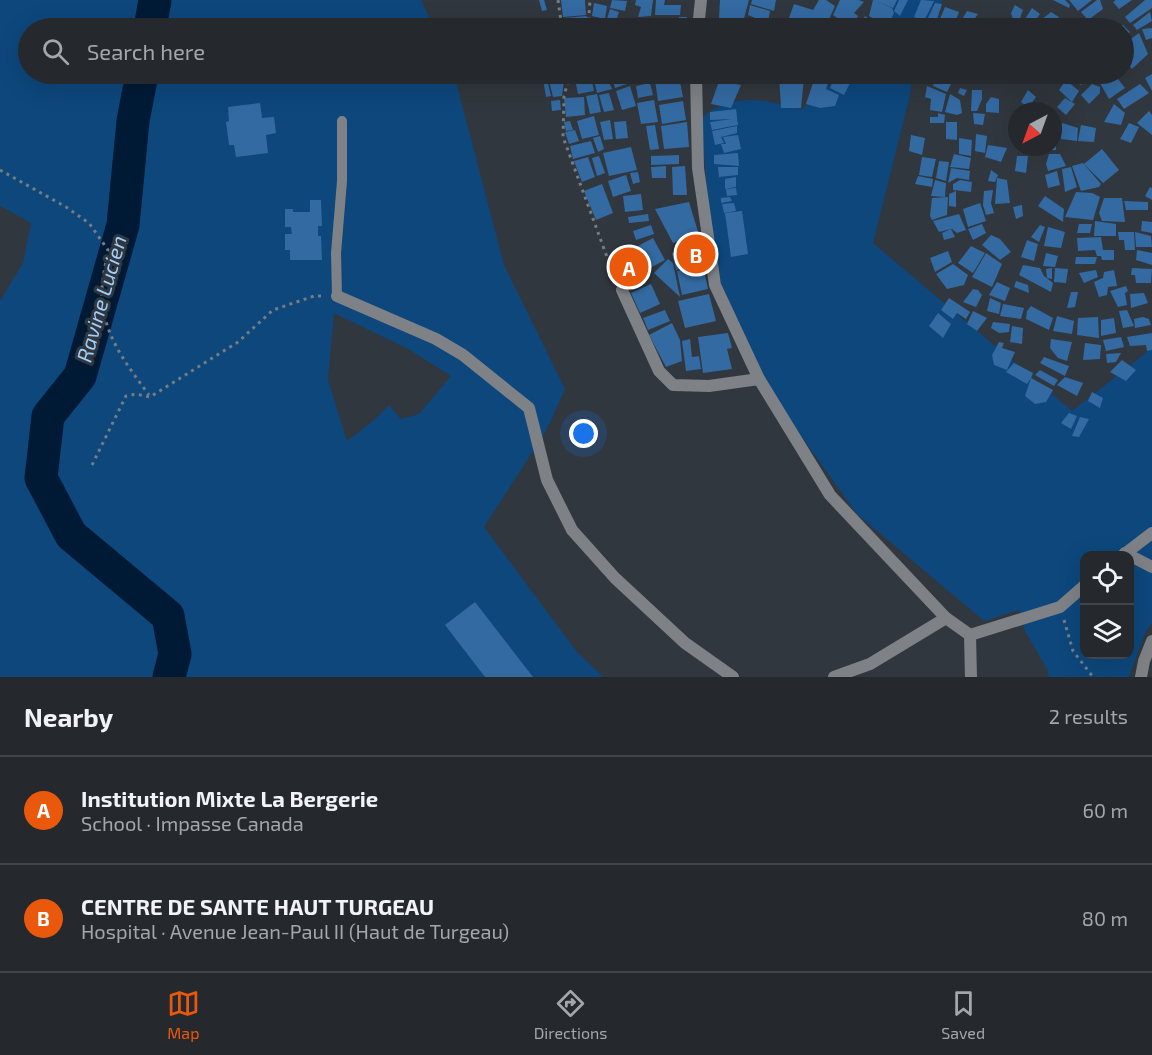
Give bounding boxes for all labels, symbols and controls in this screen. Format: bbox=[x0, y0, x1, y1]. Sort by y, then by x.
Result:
search box bbox=[18, 18, 1134, 84]
icon: search bbox=[39, 35, 72, 68]
text: Search here bbox=[87, 38, 205, 64]
north arrow bbox=[1008, 102, 1062, 156]
water label: Ravine Lucien bbox=[71, 232, 131, 365]
pin: B bbox=[676, 232, 716, 276]
pin: A bbox=[610, 244, 648, 290]
your location bbox=[569, 419, 598, 448]
map controls bbox=[1080, 551, 1134, 659]
button: locate bbox=[1080, 551, 1134, 605]
button: layers bbox=[1080, 605, 1134, 659]
text: Nearby bbox=[24, 701, 113, 732]
text: 2 results bbox=[1049, 704, 1128, 728]
text: Institution Mixte La Bergerie bbox=[81, 785, 378, 811]
text: A bbox=[37, 798, 50, 822]
text: 60 m bbox=[1083, 798, 1128, 822]
text: School · Impasse Canada bbox=[81, 811, 304, 835]
text: CENTRE DE SANTE HAUT TURGEAU bbox=[81, 893, 434, 919]
text: B bbox=[37, 906, 50, 930]
text: 80 m bbox=[1082, 906, 1128, 930]
text: Hospital · Avenue Jean-Paul II (Haut de Turgeau) bbox=[81, 919, 509, 943]
tab: Map bbox=[167, 987, 200, 1042]
tab: Directions bbox=[534, 987, 607, 1042]
tab: Saved bbox=[941, 987, 985, 1042]

